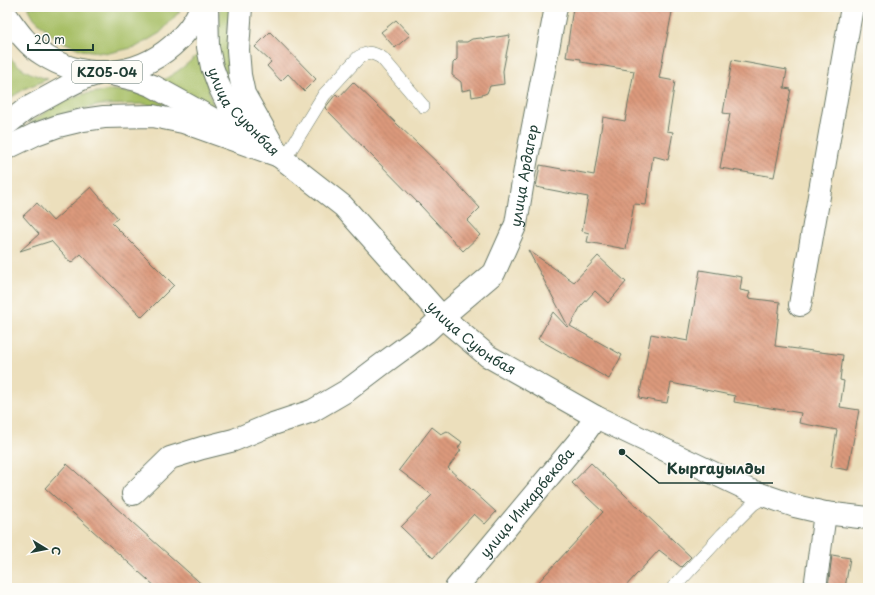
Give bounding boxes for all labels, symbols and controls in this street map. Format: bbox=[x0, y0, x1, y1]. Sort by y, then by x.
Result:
scale bar bbox=[28, 26, 93, 52]
text: 20 m bbox=[34, 30, 65, 48]
road number: KZ05-04 bbox=[72, 61, 142, 83]
street label: улица Суюнбая bbox=[203, 64, 285, 161]
street label: улица Ардагер bbox=[505, 123, 543, 228]
street label: улица Суюнбая bbox=[423, 296, 520, 380]
street label: улица Инкарбекова bbox=[475, 443, 579, 562]
callout: Кыргауылды bbox=[659, 456, 773, 483]
text: Кыргауылды bbox=[667, 456, 765, 479]
north arrow bbox=[26, 529, 66, 569]
text: С bbox=[47, 545, 65, 556]

